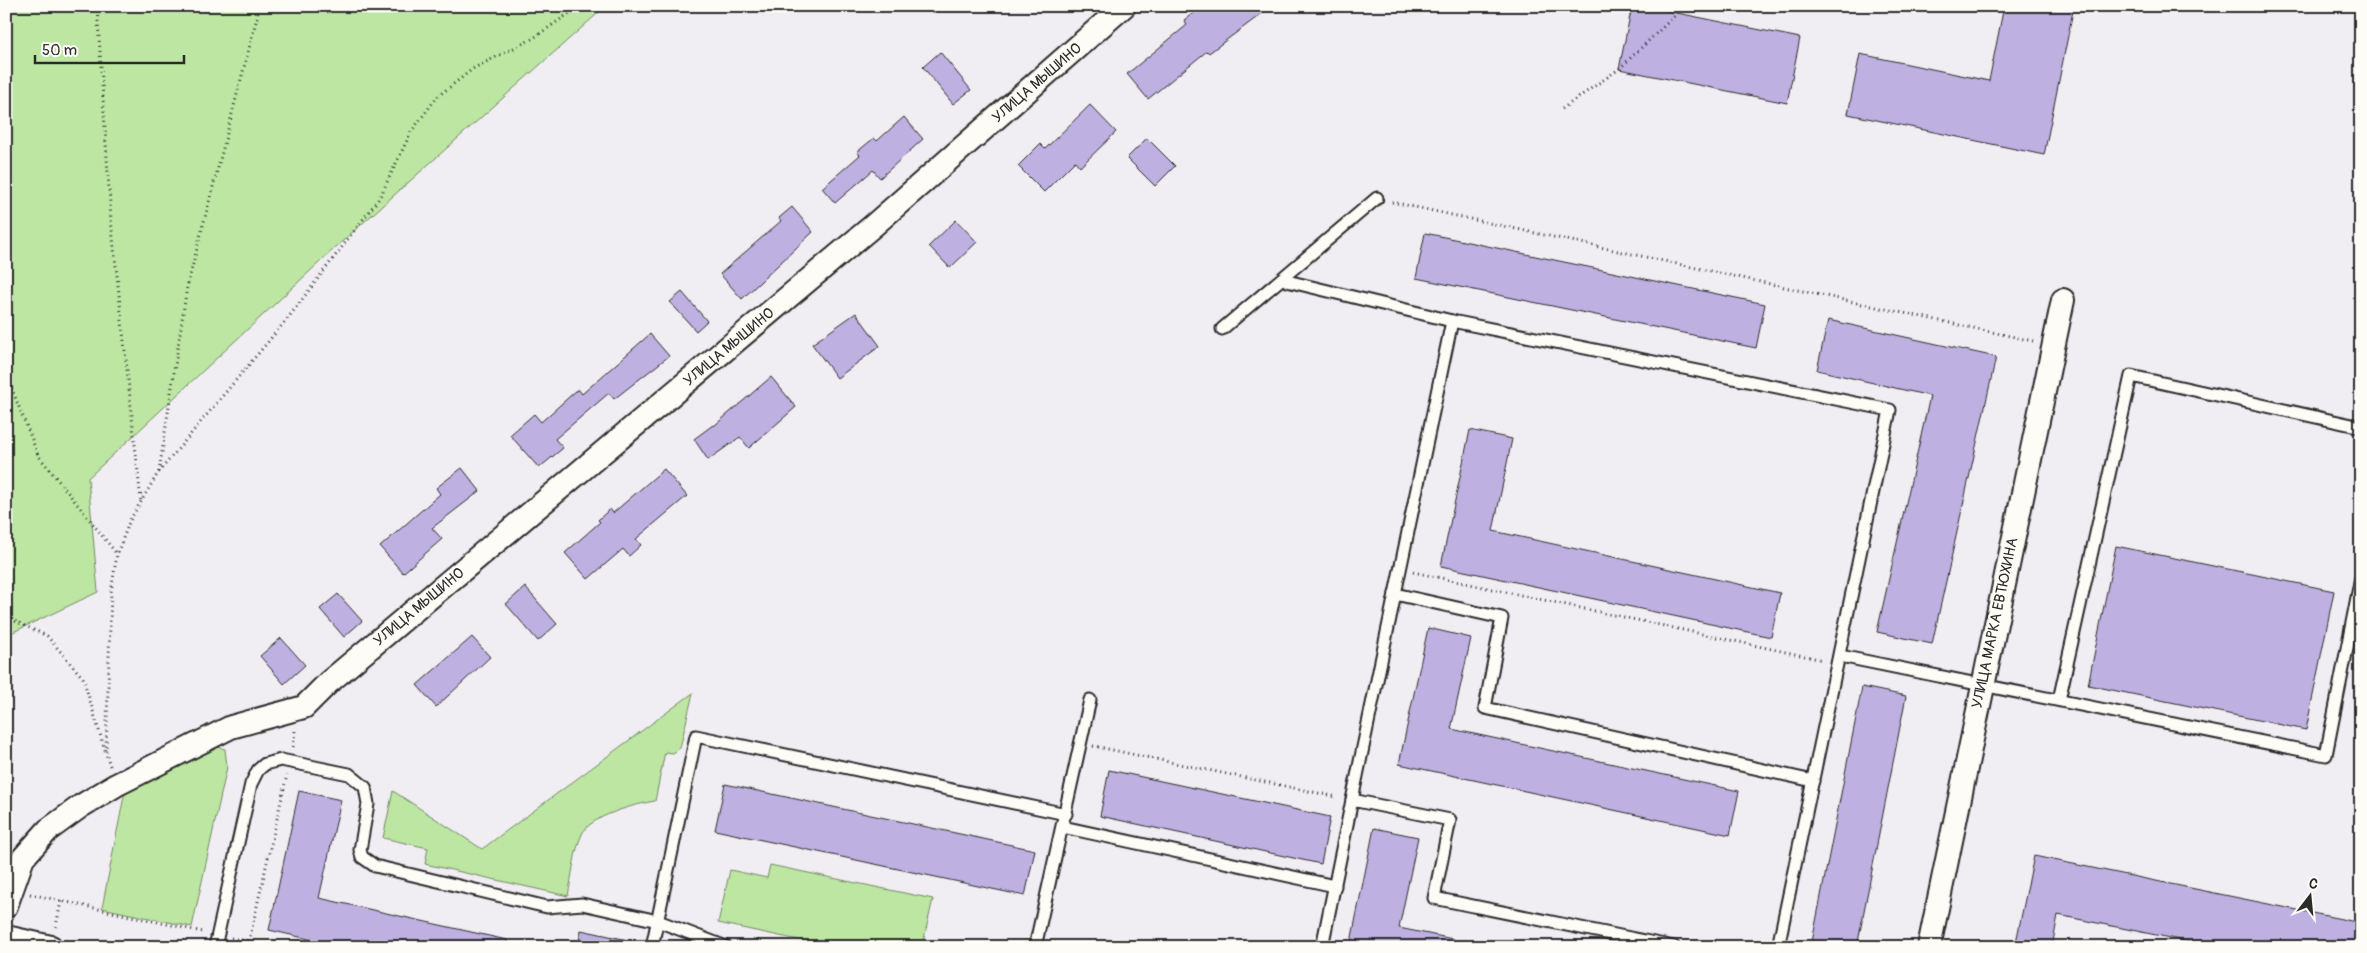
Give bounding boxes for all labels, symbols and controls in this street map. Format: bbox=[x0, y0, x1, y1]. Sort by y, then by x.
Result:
scale bar bbox=[35, 32, 184, 64]
street label: УЛИЦА МЫШИНО bbox=[988, 39, 1086, 127]
text: 50 m bbox=[42, 41, 77, 60]
street label: УЛИЦА МЫШИНО bbox=[680, 304, 778, 390]
street label: УЛИЦА МАРКА ЕВТЮХИНА bbox=[1968, 536, 2022, 710]
street label: УЛИЦА МЫШИНО bbox=[370, 564, 468, 650]
north arrow bbox=[2284, 870, 2334, 920]
text: С bbox=[2307, 875, 2320, 893]

